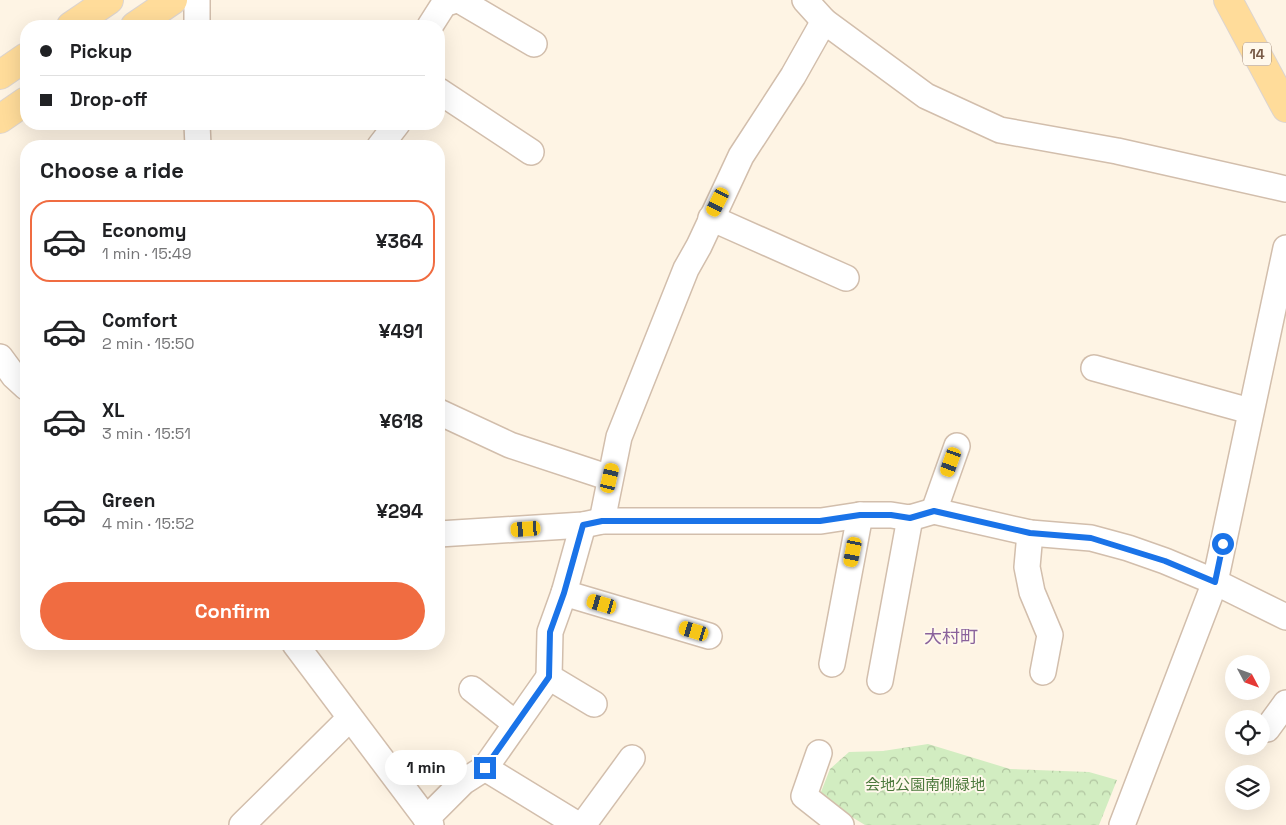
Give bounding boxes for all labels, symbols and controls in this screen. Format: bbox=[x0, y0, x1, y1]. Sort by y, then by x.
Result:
text: Pickup bbox=[70, 39, 132, 64]
road number: 14 bbox=[1243, 42, 1271, 66]
text: Drop-off bbox=[70, 87, 148, 112]
text: Choose a ride bbox=[40, 156, 184, 184]
car bbox=[704, 185, 731, 219]
text: Economy bbox=[102, 218, 186, 243]
icon: car bbox=[42, 219, 87, 264]
text: ¥364 bbox=[376, 229, 423, 254]
text: 1 min · 15:49 bbox=[102, 243, 192, 264]
text: Comfort bbox=[102, 308, 178, 333]
icon: car bbox=[42, 309, 87, 354]
text: ¥491 bbox=[379, 319, 423, 344]
text: 2 min · 15:50 bbox=[102, 333, 195, 354]
text: XL bbox=[102, 398, 125, 423]
icon: car bbox=[42, 399, 87, 444]
text: ¥618 bbox=[380, 409, 423, 434]
text: 3 min · 15:51 bbox=[102, 423, 191, 444]
car bbox=[938, 445, 963, 479]
car bbox=[599, 462, 620, 494]
text: Green bbox=[102, 488, 155, 513]
icon: car bbox=[42, 489, 87, 534]
text: ¥294 bbox=[376, 499, 423, 524]
text: 4 min · 15:52 bbox=[102, 513, 194, 534]
car bbox=[510, 520, 541, 538]
route start bbox=[1212, 533, 1234, 555]
car bbox=[842, 536, 863, 568]
button: Confirm bbox=[40, 582, 425, 640]
car bbox=[585, 593, 618, 615]
car bbox=[677, 619, 710, 643]
district label: 大村町 bbox=[924, 625, 978, 648]
north arrow bbox=[1225, 655, 1270, 700]
map controls bbox=[1225, 655, 1270, 810]
button: locate bbox=[1225, 710, 1270, 755]
callout: 1 min bbox=[385, 750, 468, 786]
text: 1 min bbox=[406, 757, 446, 778]
route end bbox=[474, 757, 496, 779]
button: layers bbox=[1225, 765, 1270, 810]
park label: 会地公園南側緑地 bbox=[865, 775, 985, 794]

